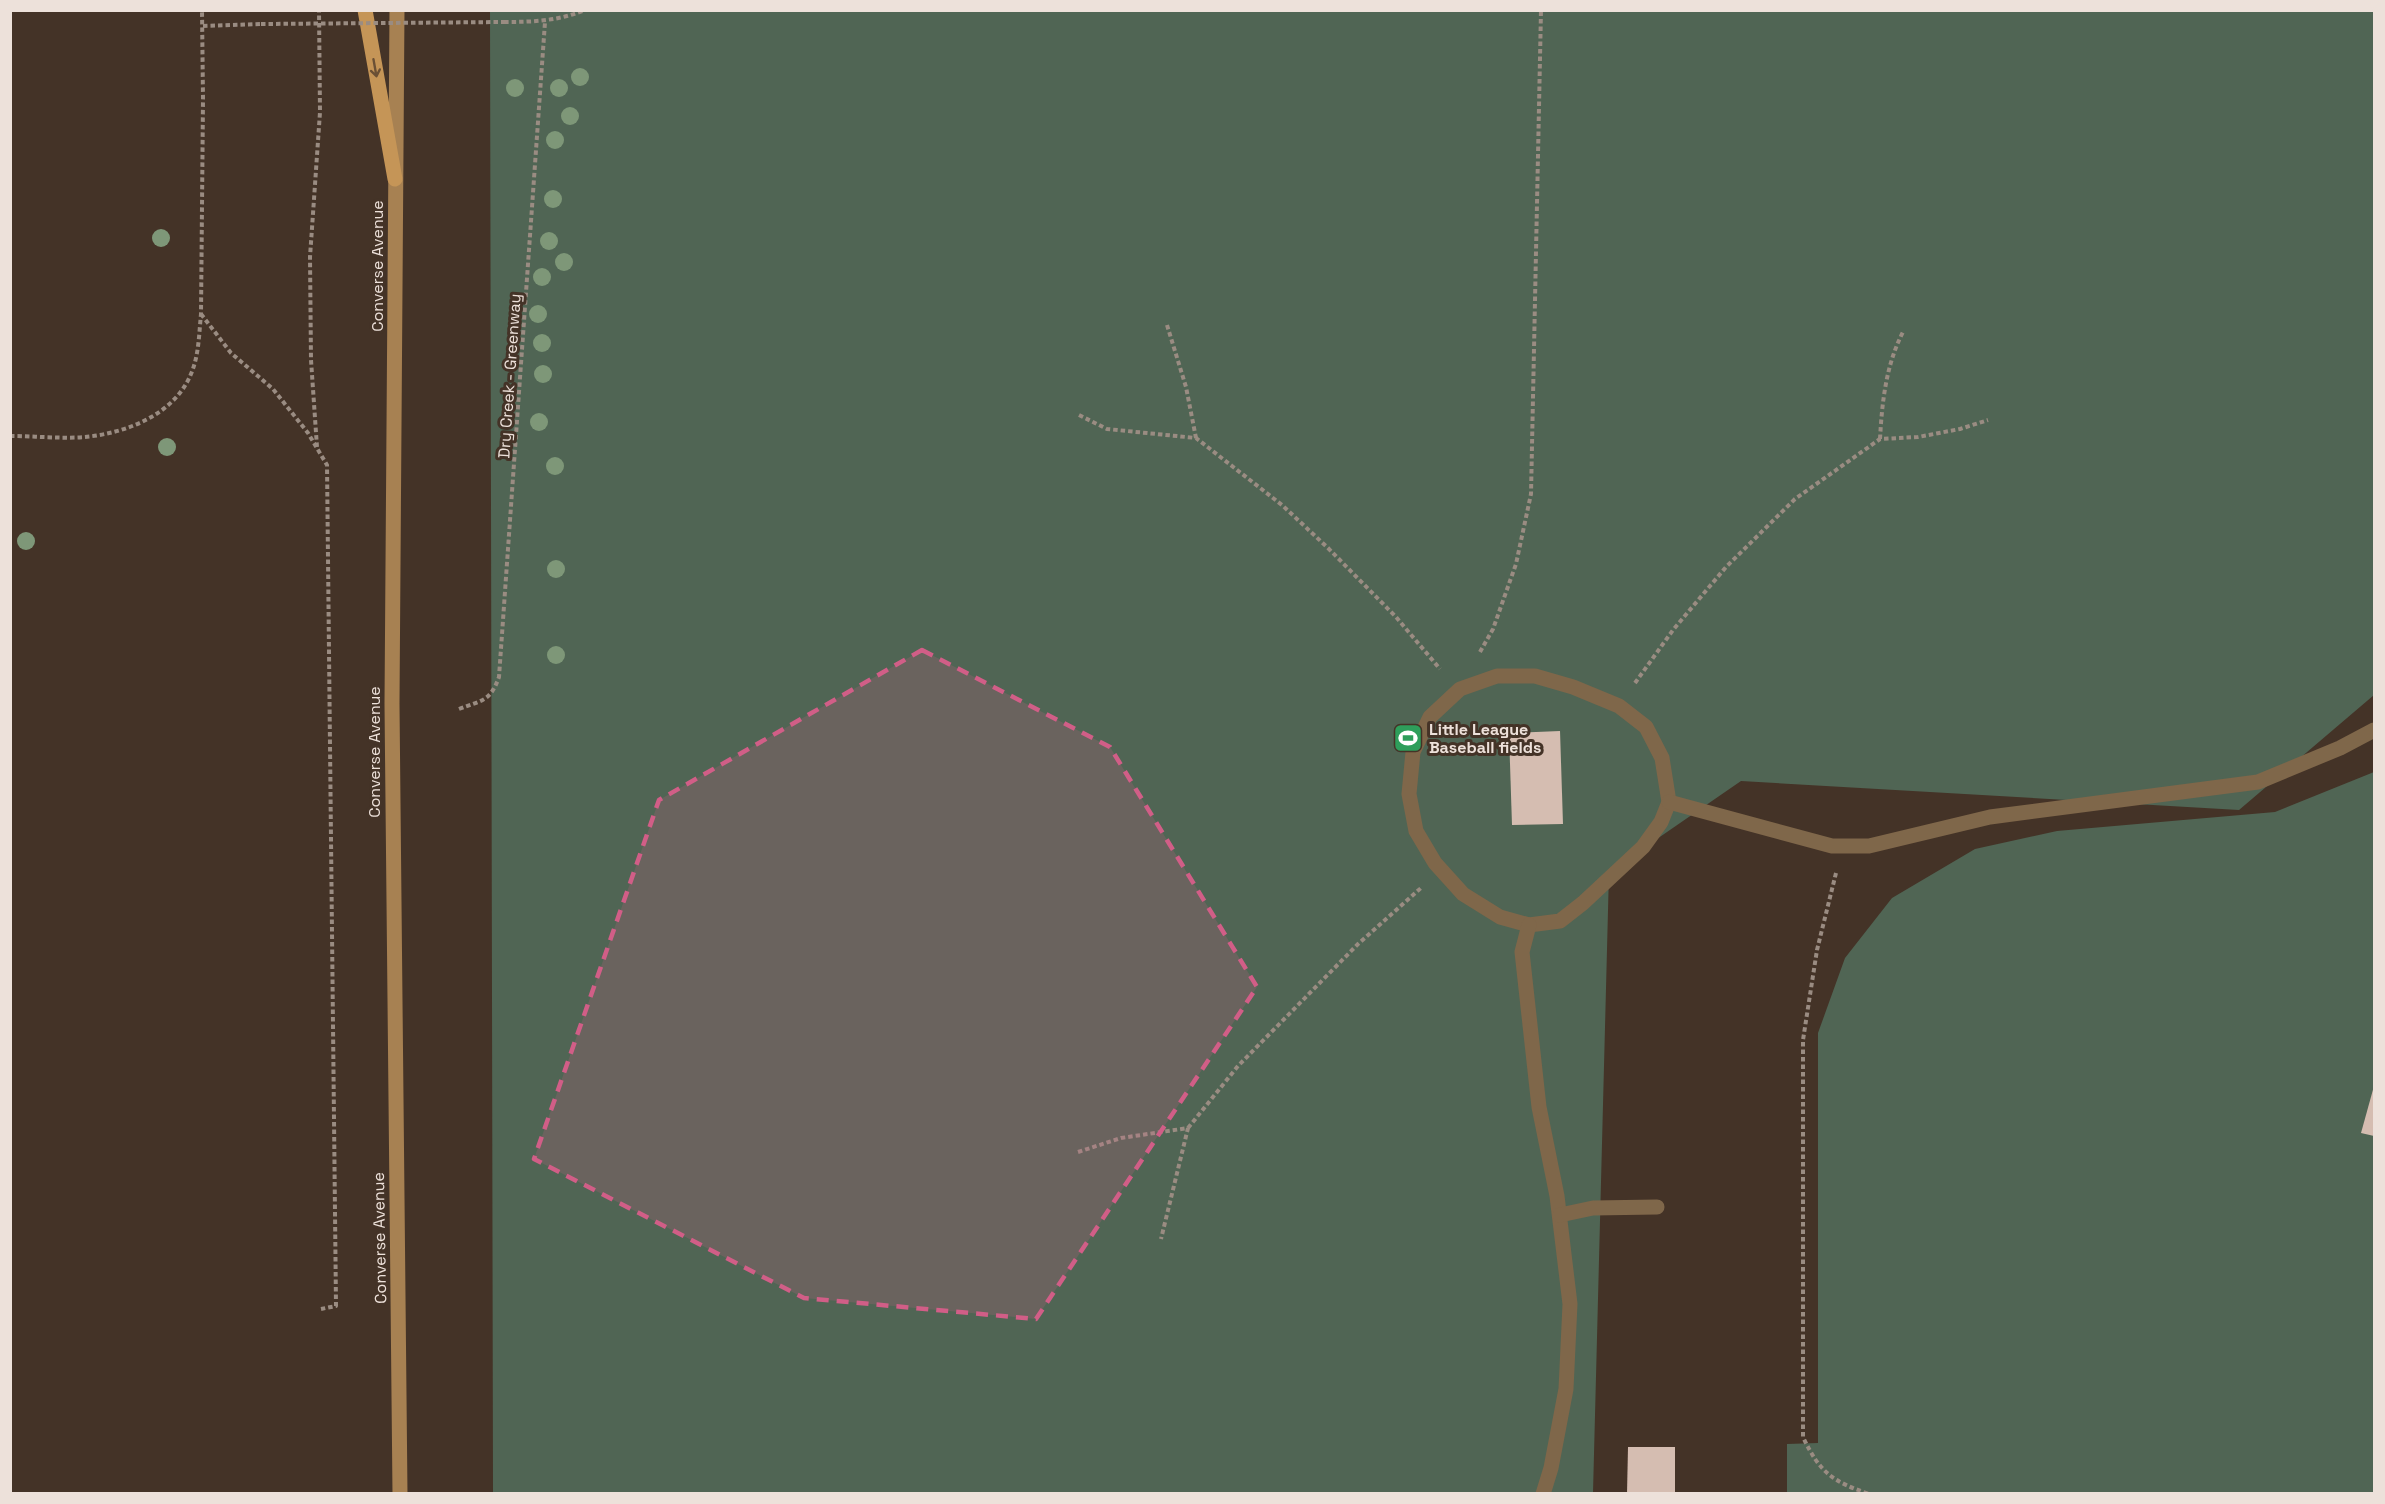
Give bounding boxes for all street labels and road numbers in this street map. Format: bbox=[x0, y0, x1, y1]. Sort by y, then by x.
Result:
street label: Converse Avenue bbox=[367, 200, 388, 332]
street label: Dry Creek - Greenway bbox=[493, 293, 526, 459]
street label: Converse Avenue bbox=[364, 686, 385, 818]
street label: Converse Avenue bbox=[368, 1172, 391, 1304]

